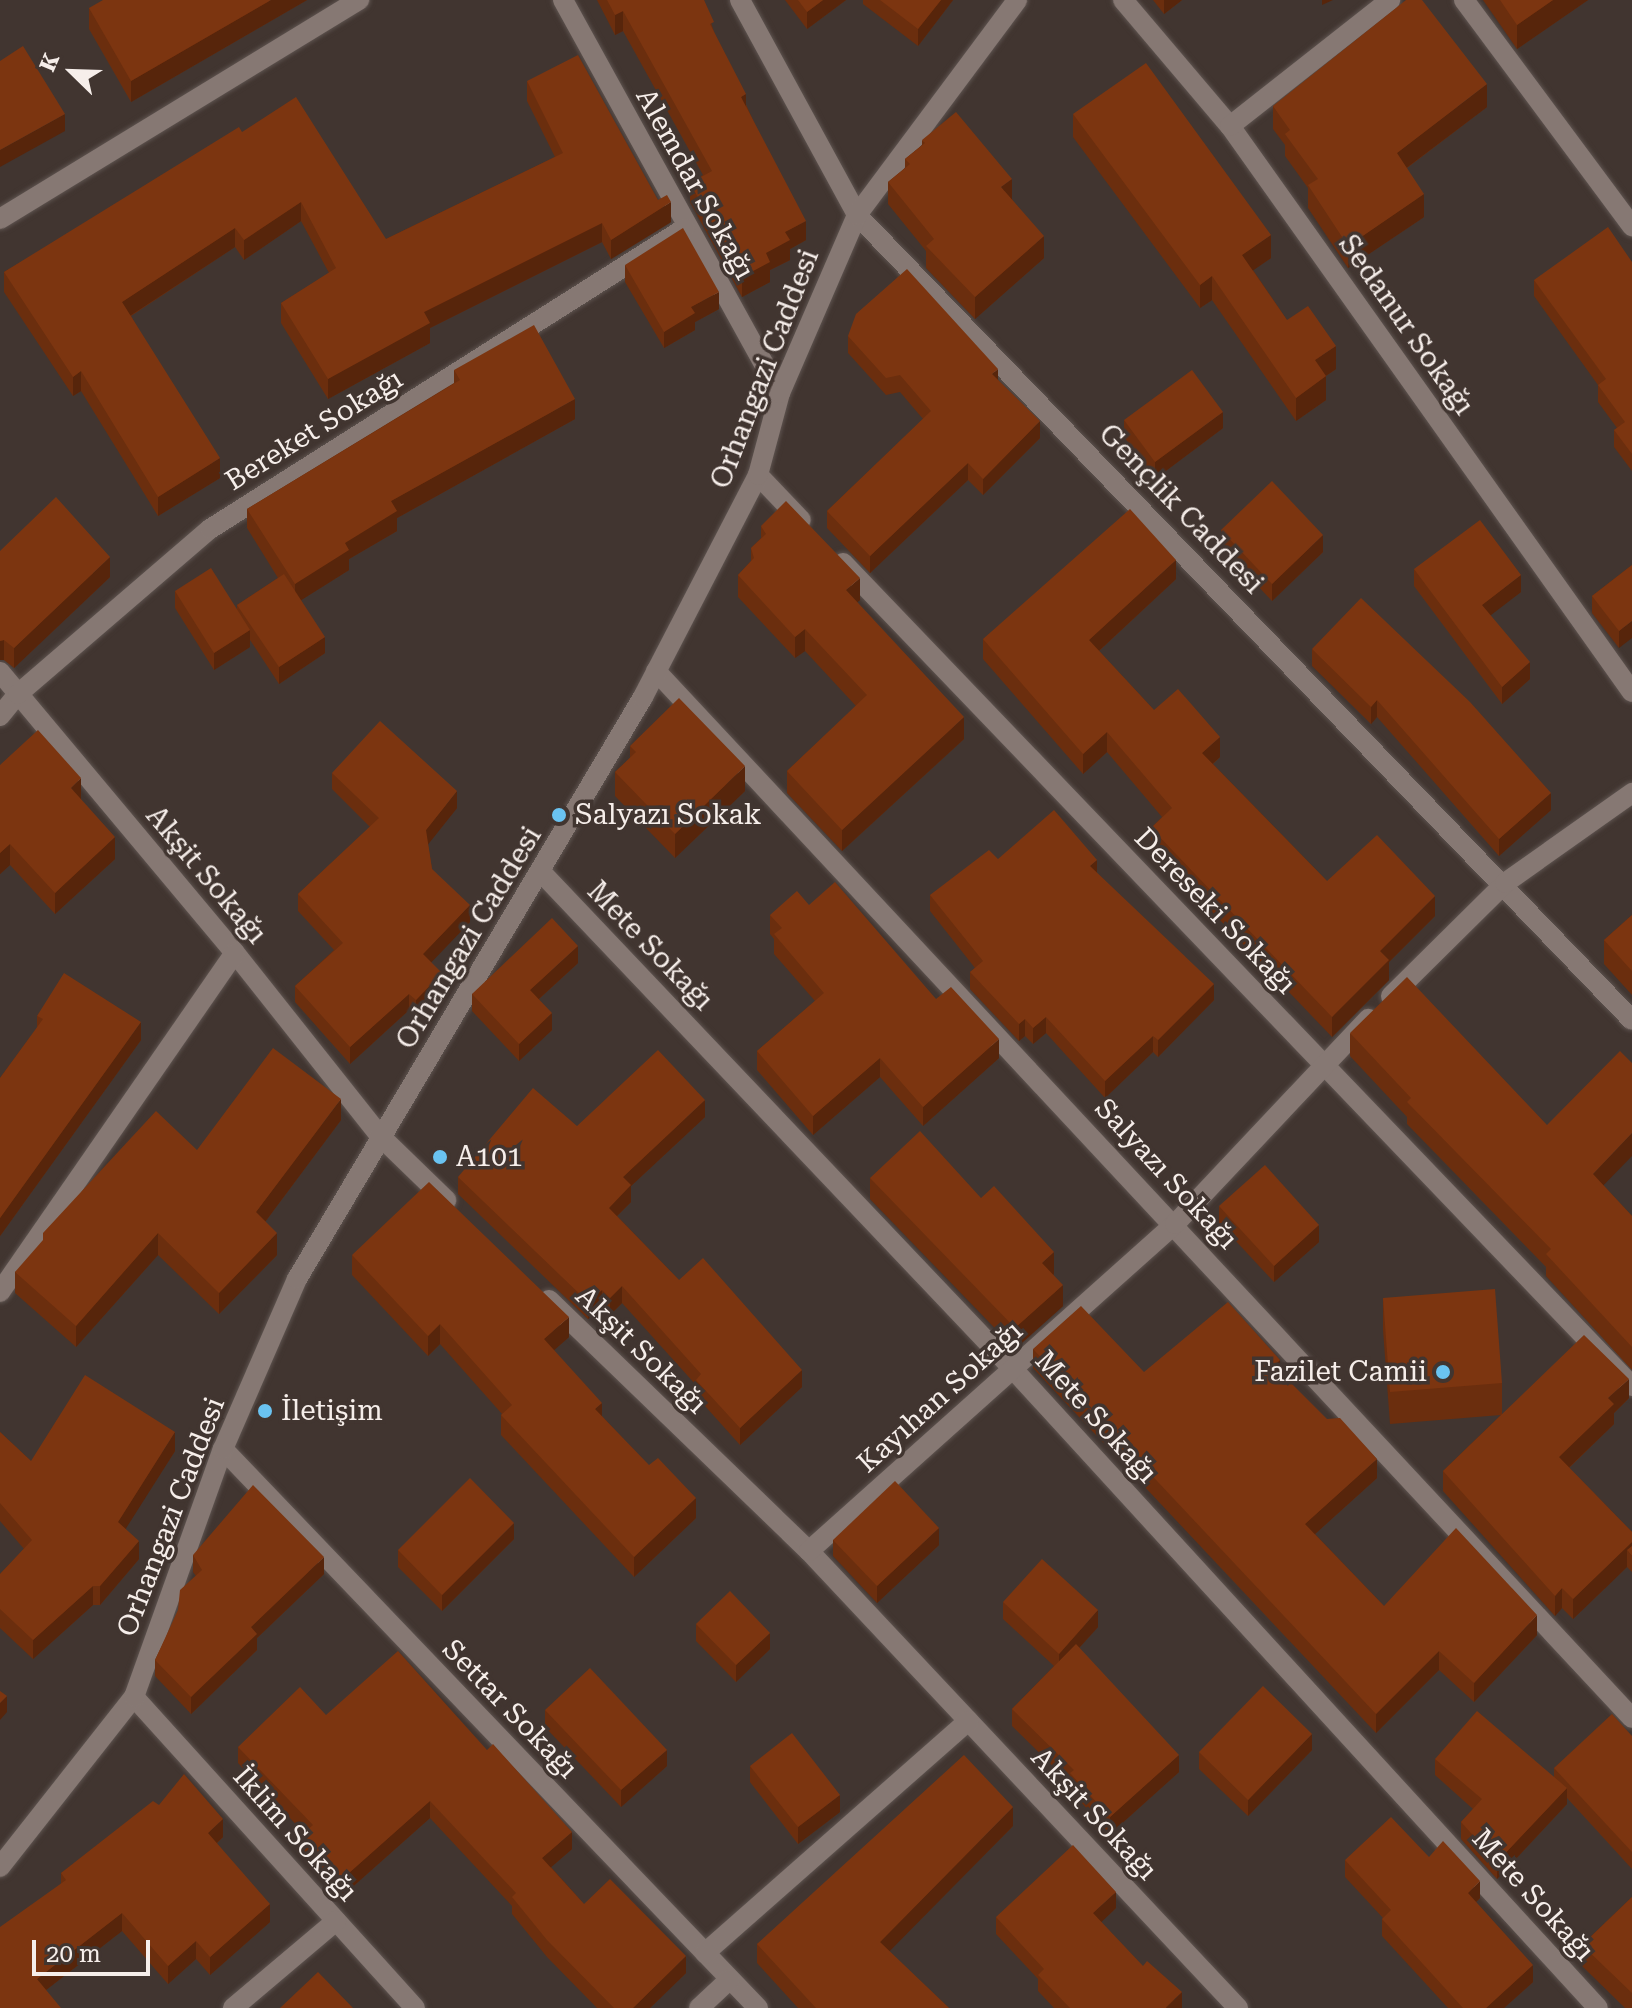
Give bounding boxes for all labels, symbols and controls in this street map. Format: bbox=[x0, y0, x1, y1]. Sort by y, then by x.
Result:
north arrow bbox=[32, 32, 112, 112]
text: K bbox=[35, 50, 64, 75]
street label: Alemdar Sokağı bbox=[629, 83, 761, 285]
street label: Sedanur Sokağı bbox=[1331, 228, 1481, 422]
street label: Orhangazi Caddesi bbox=[704, 245, 826, 493]
street label: Bereket Sokağı bbox=[219, 362, 409, 498]
street label: Gençlik Caddesi bbox=[1092, 417, 1270, 601]
place label: Salyazı Sokak bbox=[575, 798, 762, 832]
street label: Akşit Sokağı bbox=[139, 799, 273, 951]
marker: Salyazı Sokak bbox=[550, 806, 568, 824]
street label: Orhangazi Caddesi bbox=[389, 821, 549, 1055]
street label: Dereseki Sokağı bbox=[1127, 821, 1303, 1001]
street label: Mete Sokağı bbox=[580, 875, 720, 1017]
street label: Salyazı Sokağı bbox=[1088, 1092, 1244, 1256]
place label: A101 bbox=[456, 1140, 523, 1174]
marker: A101 bbox=[431, 1148, 449, 1166]
street label: Akşit Sokağı bbox=[569, 1279, 713, 1421]
street label: Kayıhan Sokağı bbox=[851, 1314, 1029, 1480]
street label: Mete Sokağı bbox=[1028, 1344, 1164, 1490]
place label: Fazilet Camii bbox=[1254, 1355, 1427, 1389]
marker: Fazilet Camii bbox=[1434, 1363, 1452, 1381]
street label: Orhangazi Caddesi bbox=[110, 1393, 232, 1641]
place label: İletişim bbox=[281, 1394, 383, 1428]
marker: İletişim bbox=[256, 1402, 274, 1420]
street label: Settar Sokağı bbox=[435, 1633, 585, 1785]
street label: Akşit Sokağı bbox=[1024, 1741, 1164, 1887]
street label: İklim Sokağı bbox=[226, 1760, 364, 1908]
street label: Mete Sokağı bbox=[1465, 1822, 1601, 1968]
scale bar bbox=[36, 1924, 154, 1974]
text: 20 m bbox=[46, 1940, 101, 1968]

